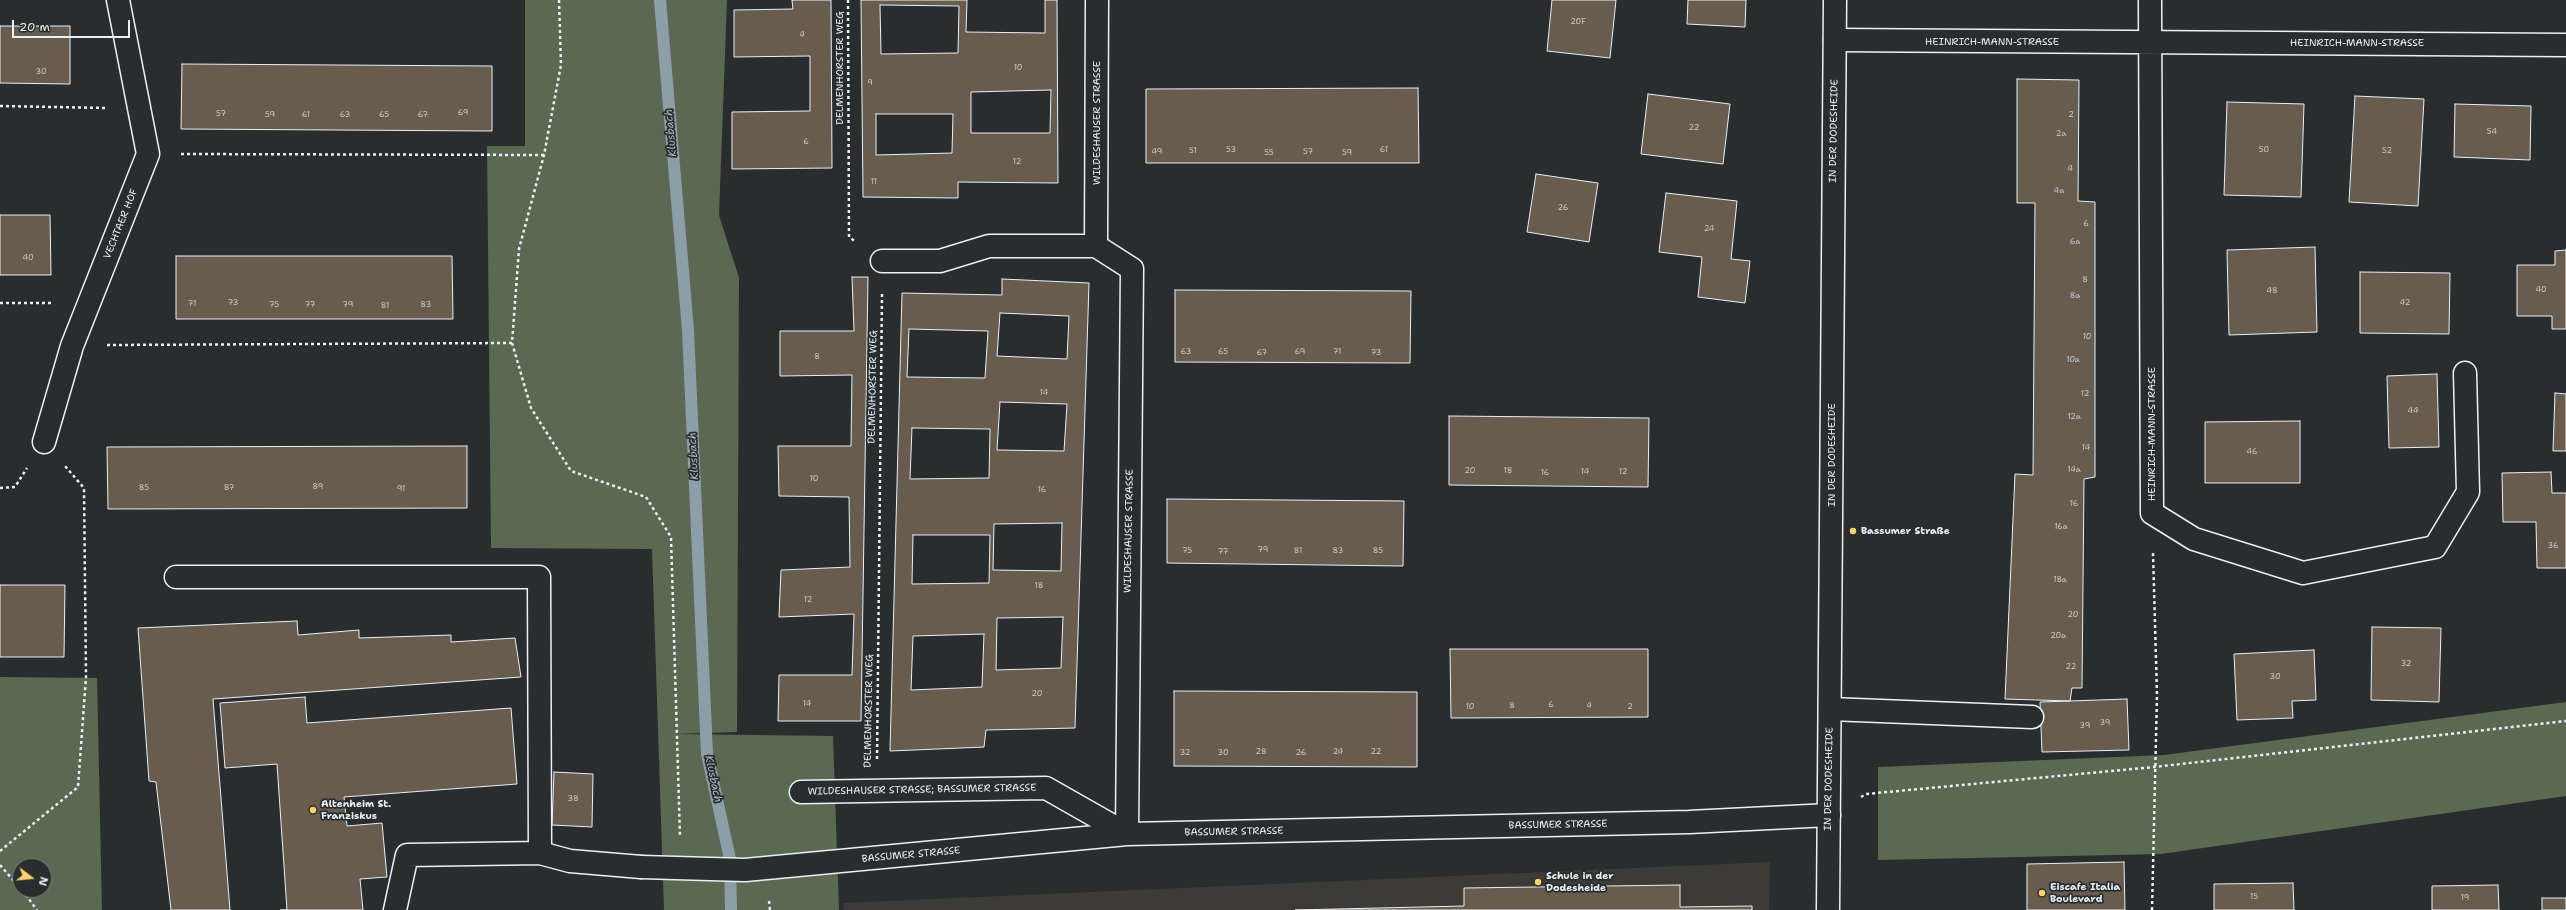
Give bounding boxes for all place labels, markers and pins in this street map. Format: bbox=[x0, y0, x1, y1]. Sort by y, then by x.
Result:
place label: Bassumer Straße bbox=[1861, 525, 1950, 537]
marker: Bassumer Straße bbox=[1848, 526, 1858, 536]
place label: Altenheim St. Franziskus bbox=[321, 798, 391, 822]
marker: Altenheim St. Franziskus bbox=[308, 805, 318, 815]
place label: Schule in der Dodesheide bbox=[1546, 870, 1614, 894]
marker: Schule in der Dodesheide bbox=[1533, 877, 1543, 887]
place label: Eiscafe Italia Boulevard bbox=[2050, 881, 2120, 904]
marker: Eiscafe Italia Boulevard bbox=[2037, 888, 2047, 898]

